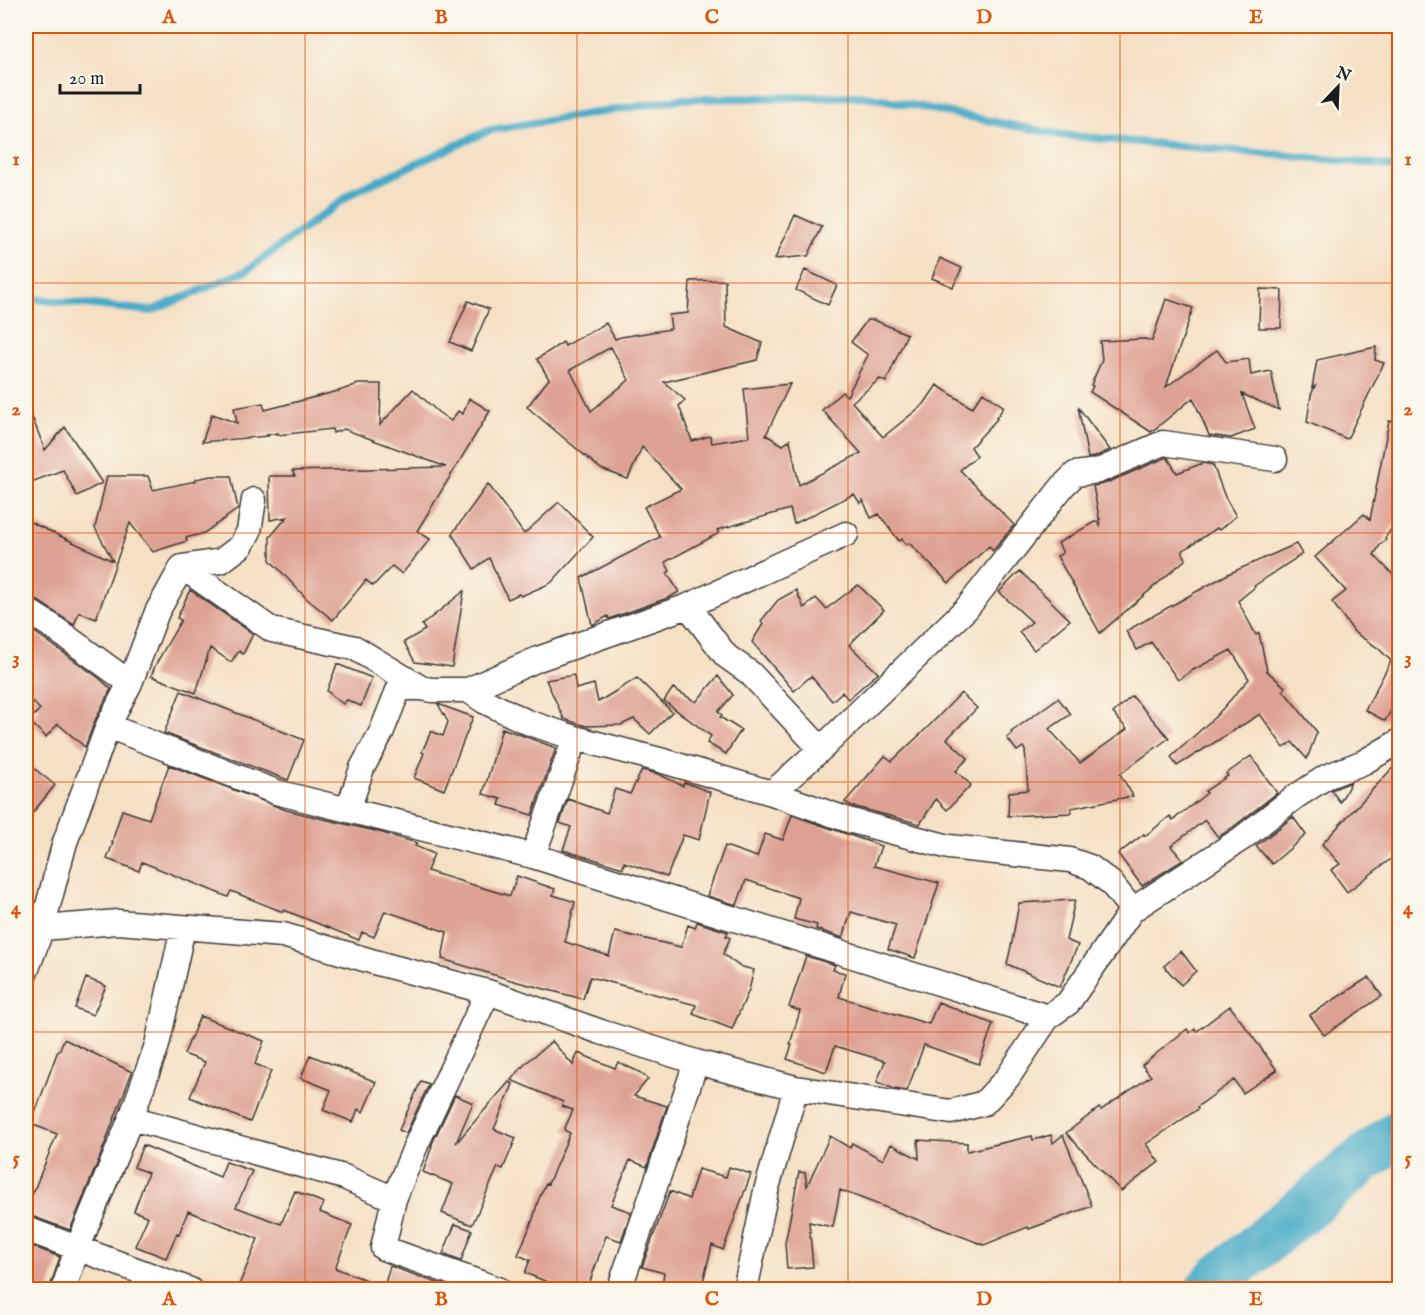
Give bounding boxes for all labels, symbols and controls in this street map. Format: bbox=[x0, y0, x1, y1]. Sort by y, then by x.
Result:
text: A bbox=[161, 5, 177, 30]
text: B bbox=[434, 5, 448, 30]
text: C bbox=[705, 5, 719, 30]
text: D bbox=[976, 5, 992, 30]
text: E bbox=[1249, 5, 1263, 30]
scale bar bbox=[60, 57, 140, 95]
north arrow bbox=[1308, 57, 1368, 117]
text: N bbox=[1332, 63, 1354, 87]
text: 20 m bbox=[69, 68, 104, 91]
text: 1 bbox=[12, 147, 20, 172]
text: 1 bbox=[1404, 147, 1412, 172]
text: 2 bbox=[11, 397, 21, 422]
text: 2 bbox=[1403, 397, 1413, 422]
text: 3 bbox=[12, 646, 20, 671]
text: 3 bbox=[1404, 646, 1412, 671]
text: 4 bbox=[11, 896, 22, 921]
text: 4 bbox=[1403, 896, 1414, 921]
text: 5 bbox=[12, 1146, 20, 1171]
text: 5 bbox=[1404, 1146, 1412, 1171]
text: A bbox=[161, 1287, 177, 1312]
text: B bbox=[434, 1287, 448, 1312]
text: C bbox=[705, 1287, 719, 1312]
text: D bbox=[976, 1287, 992, 1312]
text: E bbox=[1249, 1287, 1263, 1312]

